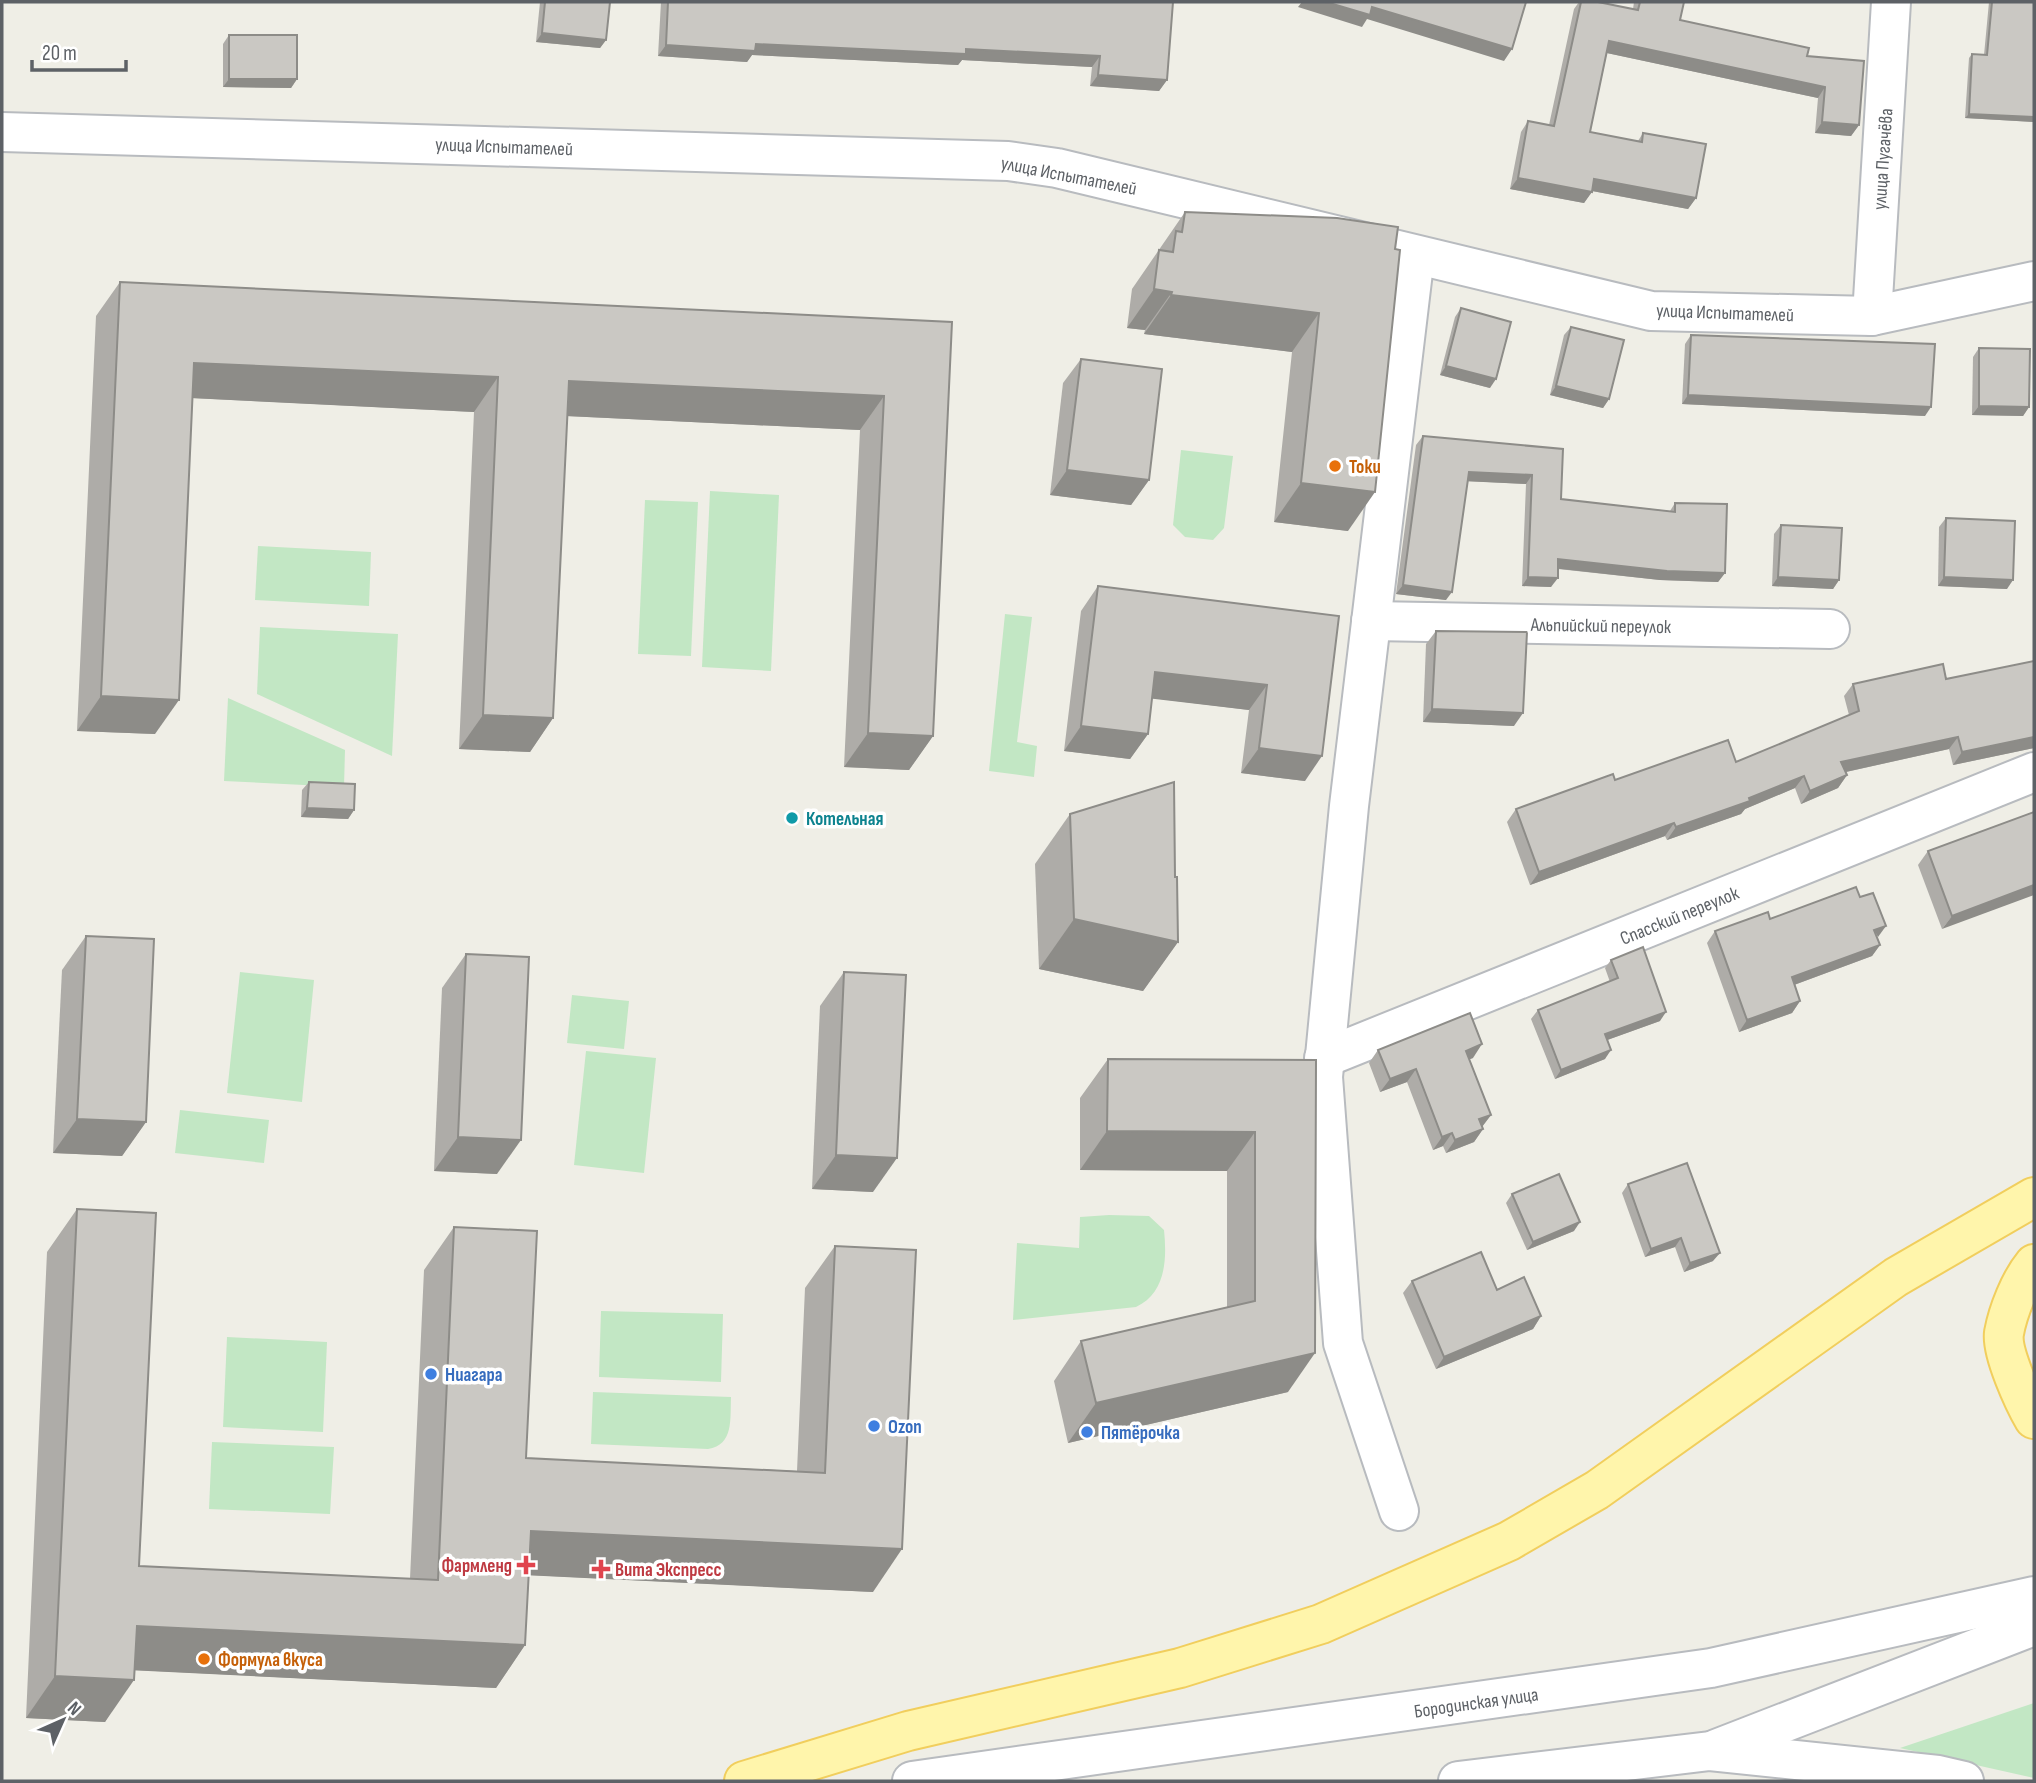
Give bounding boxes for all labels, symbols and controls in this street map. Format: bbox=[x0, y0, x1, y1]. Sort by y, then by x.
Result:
scale bar bbox=[32, 28, 126, 72]
text: 20 m bbox=[42, 41, 77, 66]
street label: улица Пугачёва bbox=[1868, 108, 1899, 211]
street label: улица Испытателей bbox=[435, 134, 573, 161]
street label: улица Испытателей bbox=[999, 152, 1139, 201]
street label: улица Испытателей bbox=[1656, 300, 1794, 327]
place label: Токи bbox=[1349, 456, 1381, 479]
marker: Токи bbox=[1327, 458, 1343, 474]
street label: Альпийский переулок bbox=[1530, 614, 1672, 639]
place label: Котельная bbox=[806, 808, 883, 831]
marker: Котельная bbox=[784, 810, 800, 826]
street label: Спасский переулок bbox=[1617, 882, 1743, 951]
place label: Ниагара bbox=[445, 1364, 502, 1387]
marker: Ниагара bbox=[423, 1366, 439, 1382]
place label: Ozon bbox=[888, 1416, 922, 1439]
marker: Ozon bbox=[866, 1418, 882, 1434]
place label: Пятёрочка bbox=[1101, 1422, 1180, 1445]
marker: Пятёрочка bbox=[1079, 1424, 1095, 1440]
place label: Фармленд bbox=[442, 1555, 512, 1578]
marker: Фармленд bbox=[518, 1557, 534, 1573]
place label: Вита Экспресс bbox=[615, 1559, 722, 1582]
marker: Вита Экспресс bbox=[593, 1561, 609, 1577]
place label: Формула вкуса bbox=[218, 1649, 323, 1672]
marker: Формула вкуса bbox=[196, 1651, 212, 1667]
street label: Бородинская улица bbox=[1413, 1683, 1540, 1724]
north arrow bbox=[28, 1685, 98, 1755]
text: N bbox=[62, 1697, 86, 1721]

